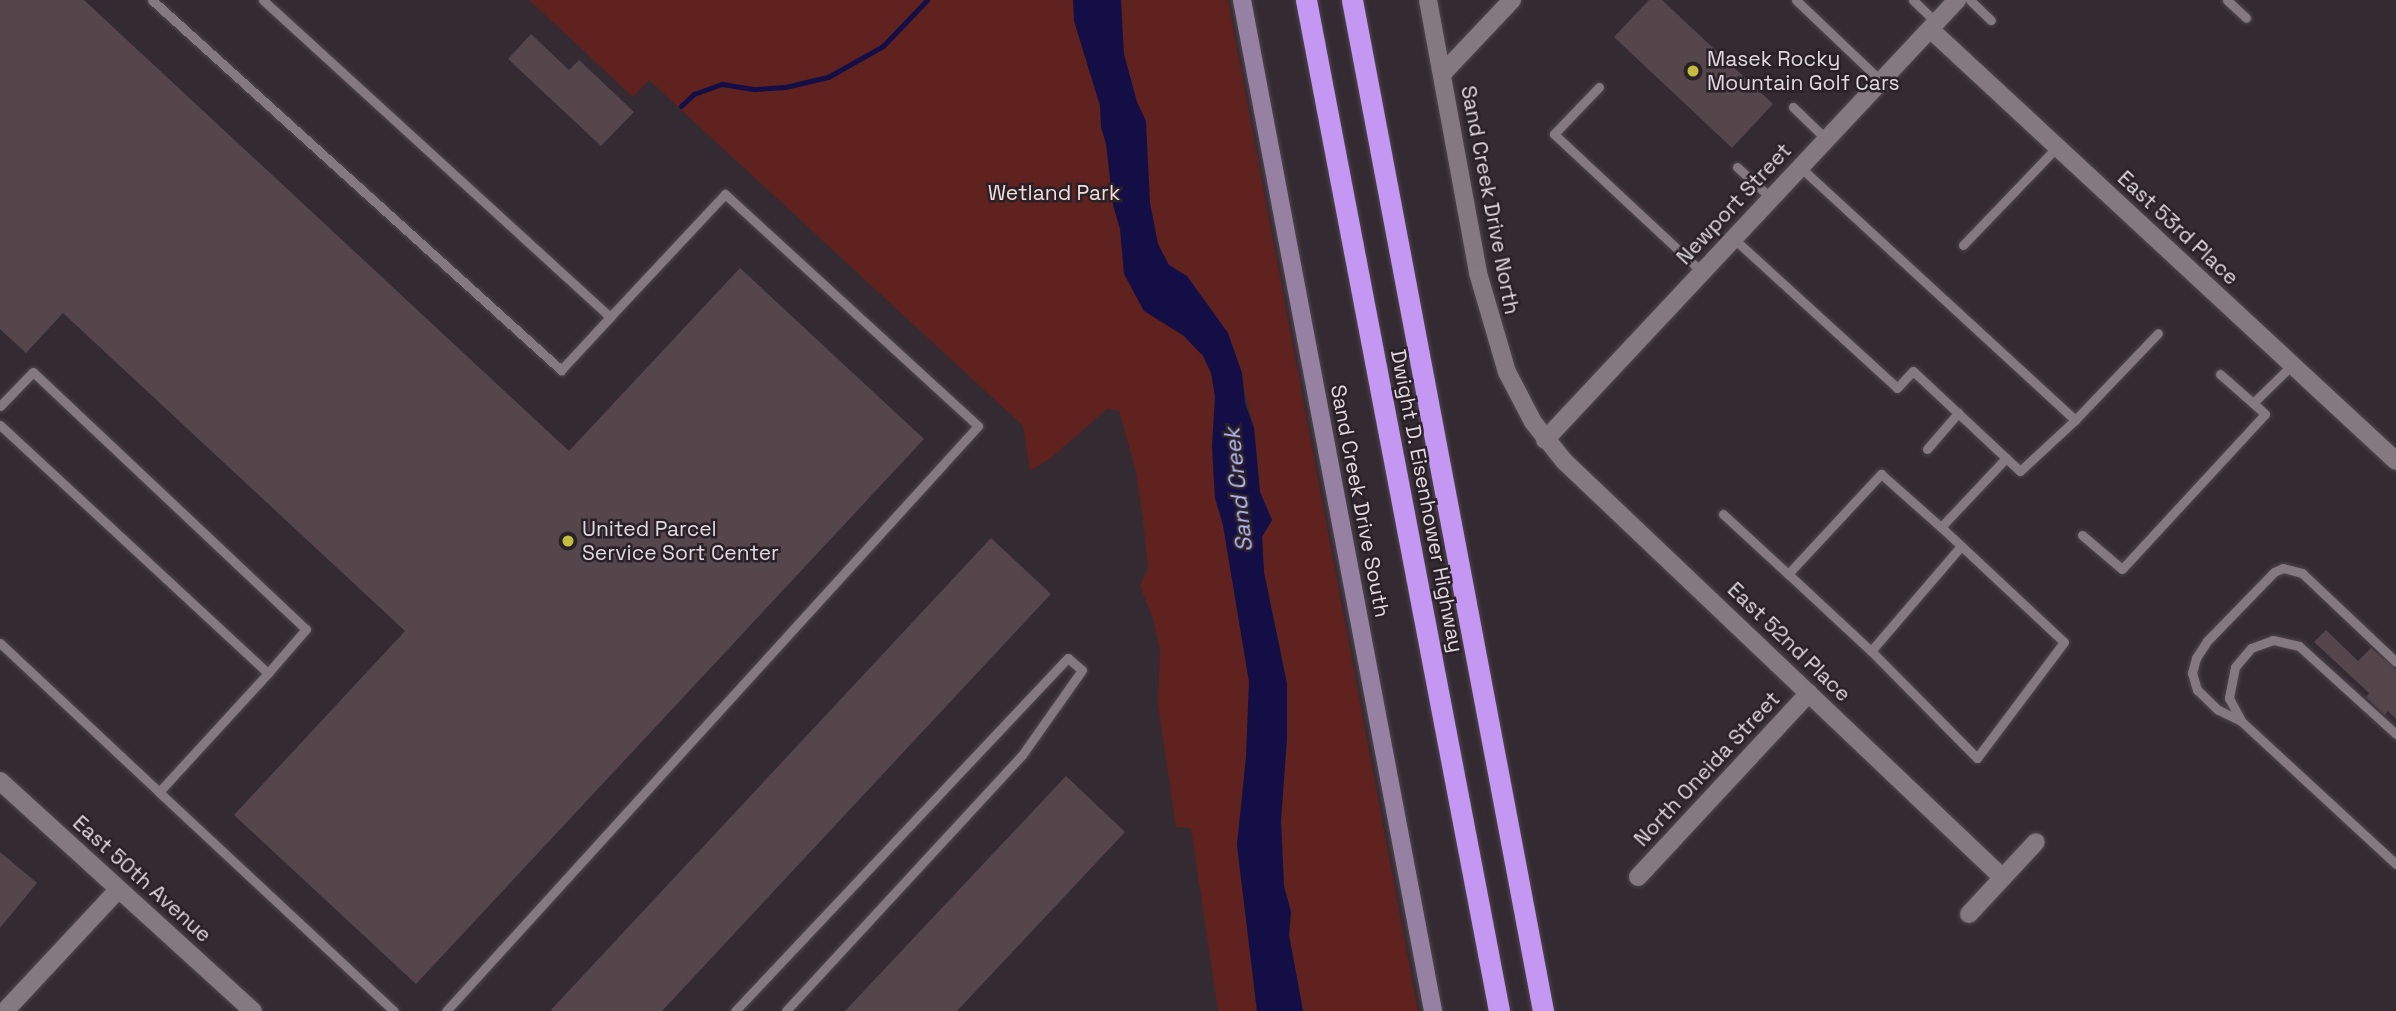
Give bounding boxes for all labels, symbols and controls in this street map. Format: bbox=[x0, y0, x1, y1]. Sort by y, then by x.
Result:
place label: Masek Rocky Mountain Golf Cars bbox=[1707, 46, 1900, 96]
marker: Masek Rocky Mountain Golf Cars bbox=[1685, 63, 1701, 79]
street label: Sand Creek Drive North bbox=[1455, 84, 1525, 316]
street label: Newport Street bbox=[1671, 138, 1797, 270]
street label: East 53rd Place bbox=[2112, 166, 2244, 290]
park label: Wetland Park bbox=[988, 180, 1120, 206]
street label: Dwight D. Eisenhower Highway bbox=[1385, 347, 1469, 655]
street label: Sand Creek Drive South bbox=[1325, 383, 1395, 619]
water label: Sand Creek bbox=[1218, 427, 1258, 553]
place label: United Parcel Service Sort Center bbox=[582, 516, 779, 566]
marker: United Parcel Service Sort Center bbox=[560, 533, 576, 549]
street label: East 52nd Place bbox=[1722, 577, 1856, 707]
street label: North Oneida Street bbox=[1629, 686, 1785, 852]
street label: East 50th Avenue bbox=[67, 810, 217, 948]

